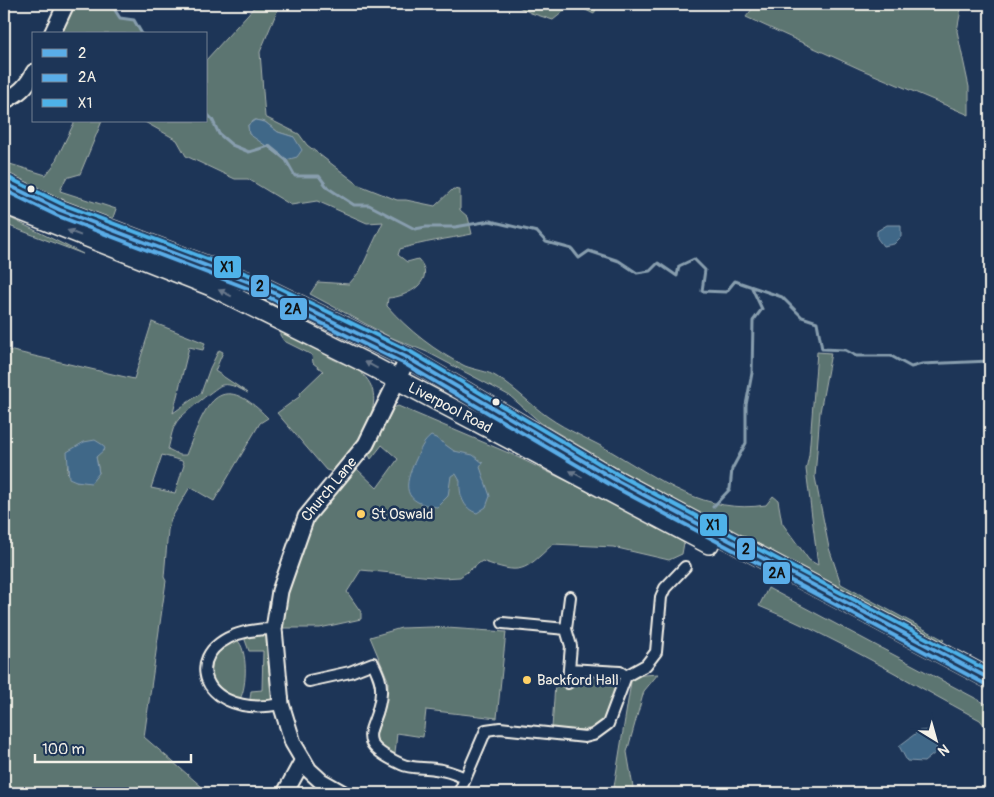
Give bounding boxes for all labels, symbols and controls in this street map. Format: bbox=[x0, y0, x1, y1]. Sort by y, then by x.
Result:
legend bbox=[32, 32, 208, 122]
text: 2 bbox=[78, 44, 86, 63]
text: 2A bbox=[78, 68, 96, 87]
text: X1 bbox=[78, 94, 92, 113]
unlabelled marker bbox=[26, 184, 36, 194]
one-way arrow bbox=[67, 229, 82, 236]
line badge: X1 bbox=[213, 255, 242, 279]
text: X1 bbox=[220, 259, 234, 276]
line badge: 2 bbox=[250, 274, 270, 298]
text: 2 bbox=[256, 278, 264, 295]
one-way arrow bbox=[218, 289, 232, 297]
line badge: 2A bbox=[279, 297, 308, 321]
text: 2A bbox=[285, 301, 301, 318]
one-way arrow bbox=[364, 361, 378, 369]
street label: Liverpool Road bbox=[405, 378, 495, 438]
unlabelled marker bbox=[491, 397, 501, 407]
street label: Church Lane bbox=[297, 453, 362, 526]
one-way arrow bbox=[569, 470, 583, 478]
place label: St Oswald bbox=[371, 505, 433, 524]
marker: St Oswald bbox=[355, 508, 367, 520]
line badge: X1 bbox=[699, 513, 728, 537]
text: X1 bbox=[706, 517, 720, 534]
line badge: 2 bbox=[736, 537, 756, 561]
text: 2 bbox=[742, 541, 750, 558]
line badge: 2A bbox=[762, 561, 791, 585]
text: 2A bbox=[769, 565, 785, 582]
place label: Backford Hall bbox=[537, 671, 619, 690]
marker: Backford Hall bbox=[521, 674, 533, 686]
north arrow bbox=[912, 714, 962, 764]
scale bar bbox=[35, 732, 191, 764]
text: 100 m bbox=[42, 740, 85, 759]
text: N bbox=[935, 740, 952, 760]

